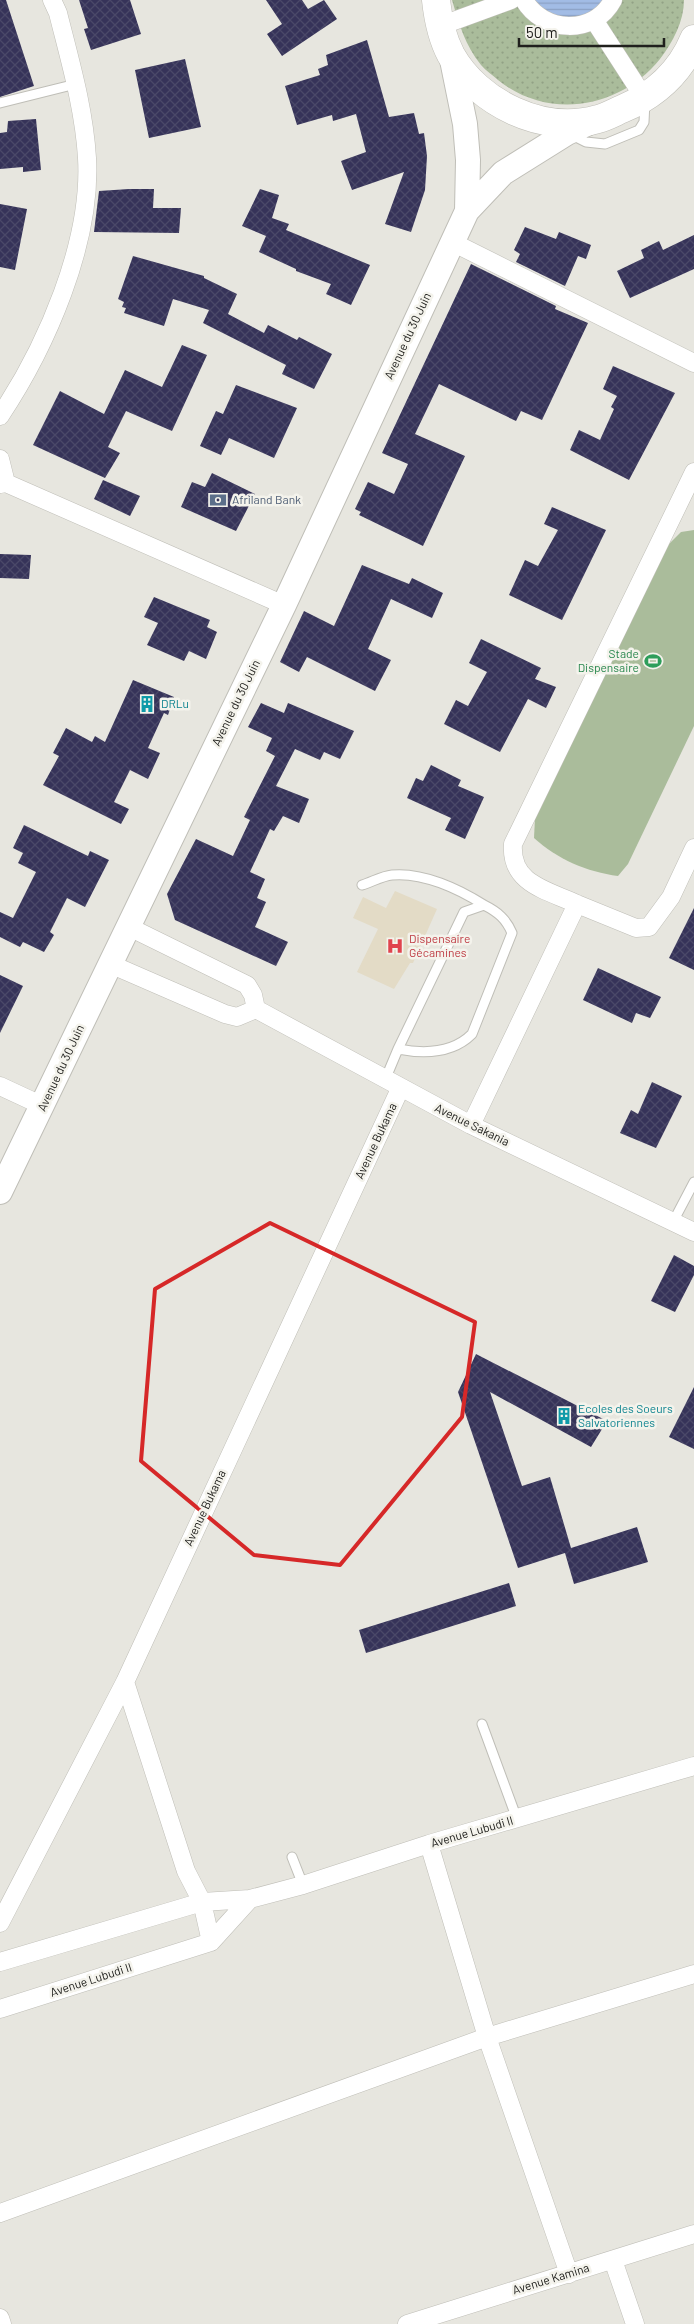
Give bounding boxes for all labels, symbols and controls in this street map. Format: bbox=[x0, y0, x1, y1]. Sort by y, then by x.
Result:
scale bar bbox=[519, 15, 664, 47]
text: 50 m bbox=[526, 23, 558, 41]
street label: Avenue du 30 Juin bbox=[381, 290, 433, 381]
bank icon: Afriland Bank bbox=[208, 490, 228, 510]
place label: Afriland Bank bbox=[232, 492, 301, 506]
place label: Stade Dispensaire bbox=[578, 646, 639, 674]
sports icon: Stade Dispensaire bbox=[643, 651, 663, 671]
street label: Avenue du 30 Juin bbox=[208, 657, 262, 748]
building icon: DRLu bbox=[137, 694, 157, 714]
place label: DRLu bbox=[161, 696, 189, 710]
place label: Dispensaire Gécamines bbox=[409, 931, 470, 959]
hospital icon: Dispensaire Gécamines bbox=[385, 936, 405, 956]
street label: Avenue du 30 Juin bbox=[34, 1022, 86, 1113]
street label: Avenue Bukama bbox=[351, 1100, 399, 1181]
street label: Avenue Sakania bbox=[433, 1100, 512, 1148]
place label: Ecoles des Soeurs Salvatoriennes bbox=[578, 1401, 673, 1429]
building icon: Ecoles des Soeurs Salvatoriennes bbox=[554, 1406, 574, 1426]
street label: Avenue Bukama bbox=[180, 1467, 228, 1548]
street label: Avenue Lubudi II bbox=[429, 1813, 515, 1849]
street label: Avenue Lubudi II bbox=[48, 1959, 133, 1999]
street label: Avenue Kamina bbox=[511, 2260, 591, 2296]

